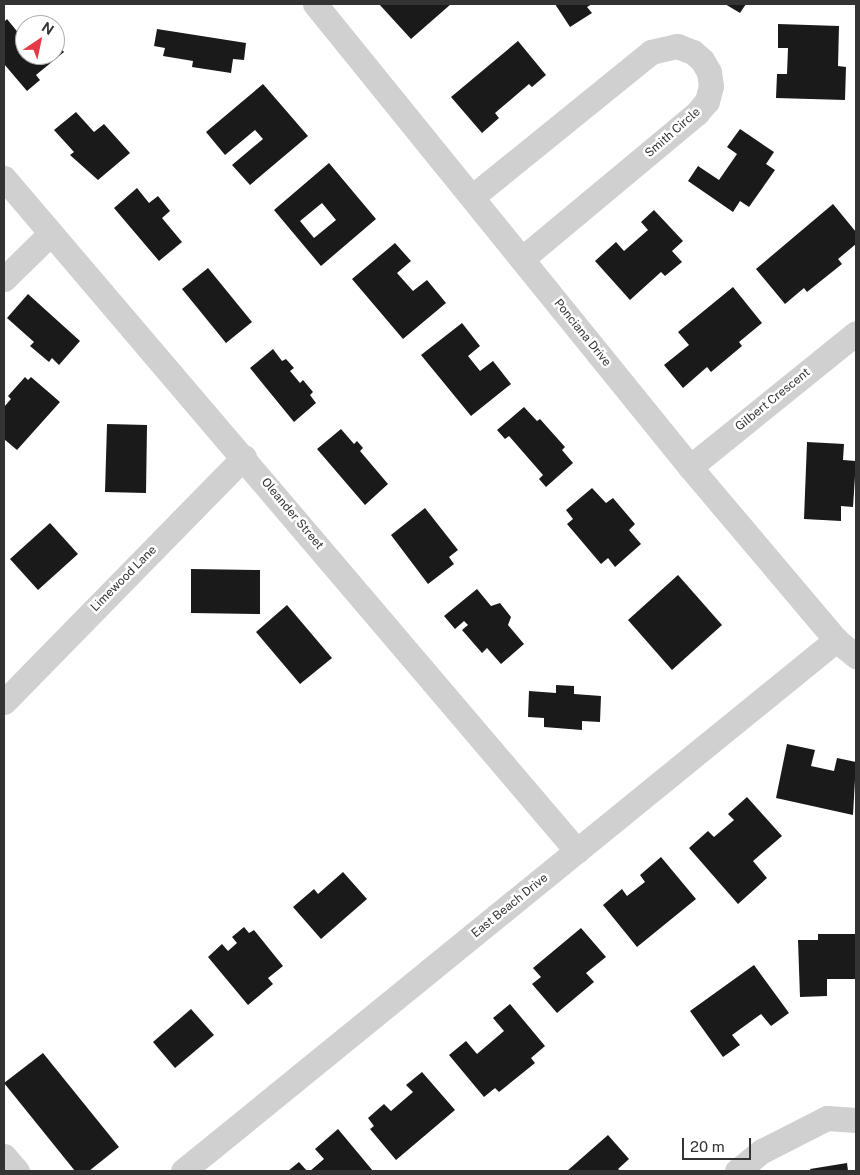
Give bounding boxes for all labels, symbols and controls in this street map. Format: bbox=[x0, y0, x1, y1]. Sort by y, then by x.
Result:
north arrow bbox=[15, 15, 65, 65]
text: N bbox=[39, 19, 57, 38]
street label: Smith Circle bbox=[642, 105, 704, 161]
street label: Ponciana Drive bbox=[550, 296, 614, 370]
street label: Gilbert Crescent bbox=[733, 366, 813, 434]
street label: Oleander Street bbox=[258, 475, 326, 553]
street label: Limewood Lane bbox=[88, 543, 160, 615]
street label: East Beach Drive bbox=[469, 871, 551, 941]
scale bar bbox=[685, 1128, 754, 1160]
text: 20 m bbox=[690, 1138, 725, 1155]

